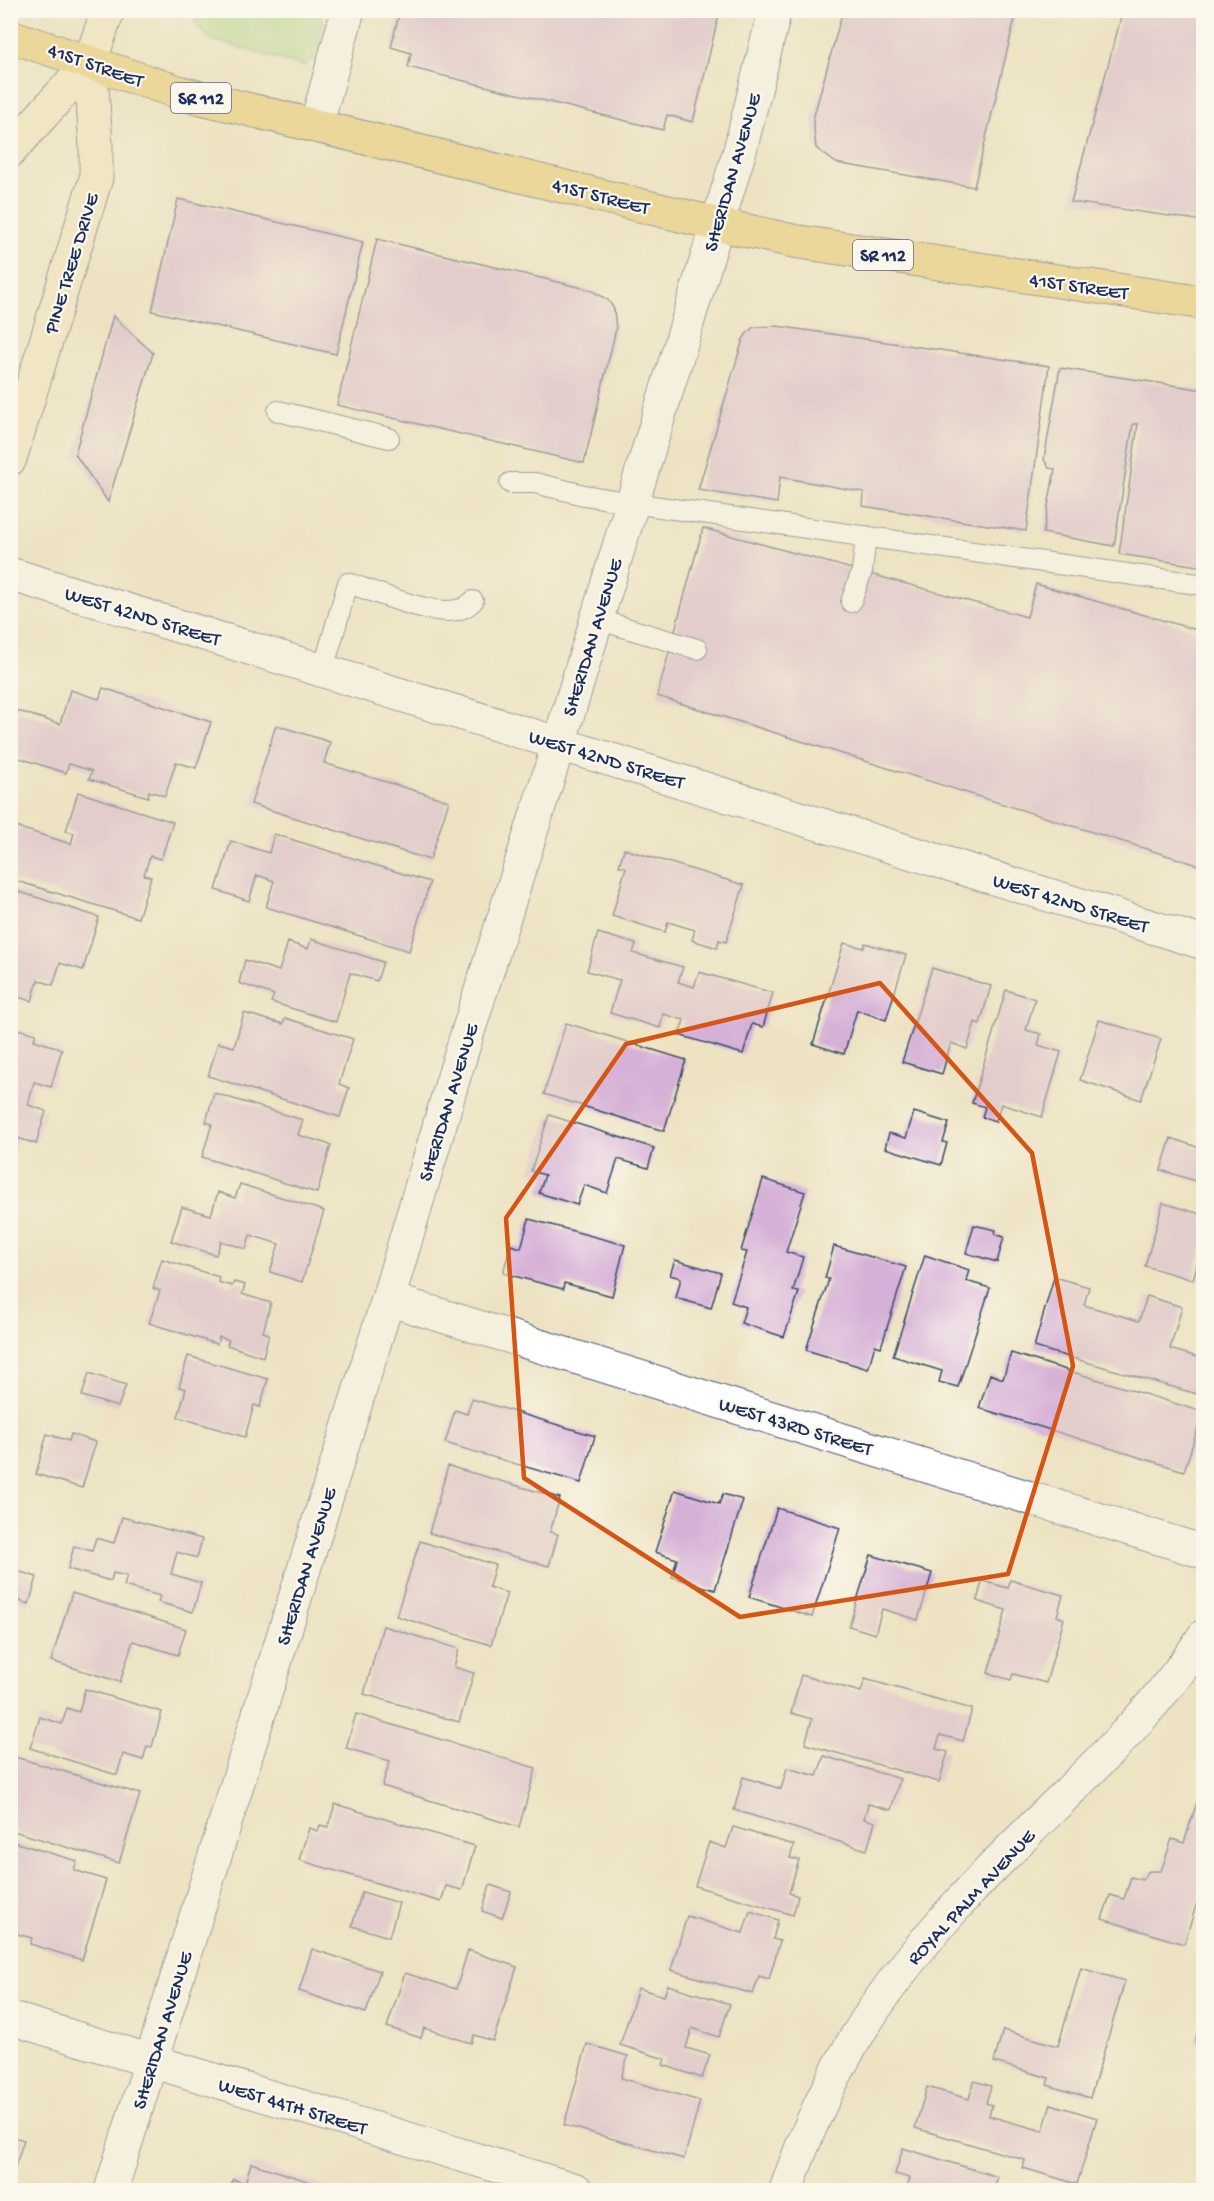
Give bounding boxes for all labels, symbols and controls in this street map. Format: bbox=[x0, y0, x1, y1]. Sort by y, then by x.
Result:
street label: 41ST STREET bbox=[44, 40, 147, 95]
road number: SR 112 bbox=[171, 83, 231, 113]
street label: SHERIDAN AVENUE bbox=[701, 90, 768, 255]
street label: 41ST STREET bbox=[549, 175, 652, 222]
street label: PINE TREE DRIVE bbox=[41, 189, 106, 338]
road number: SR 112 bbox=[853, 240, 913, 270]
street label: 41ST STREET bbox=[1028, 270, 1131, 307]
street label: SHERIDAN AVENUE bbox=[559, 555, 630, 720]
street label: WEST 42ND STREET bbox=[61, 584, 224, 653]
street label: WEST 42ND STREET bbox=[525, 727, 688, 796]
street label: WEST 42ND STREET bbox=[989, 871, 1152, 940]
street label: SHERIDAN AVENUE bbox=[415, 1020, 486, 1185]
street label: WEST 43RD STREET bbox=[715, 1394, 876, 1463]
street label: SHERIDAN AVENUE bbox=[273, 1484, 344, 1649]
street label: ROYAL PALM AVENUE bbox=[904, 1825, 1042, 1971]
street label: SHERIDAN AVENUE bbox=[129, 1948, 200, 2113]
street label: WEST 44TH STREET bbox=[215, 2075, 370, 2142]

